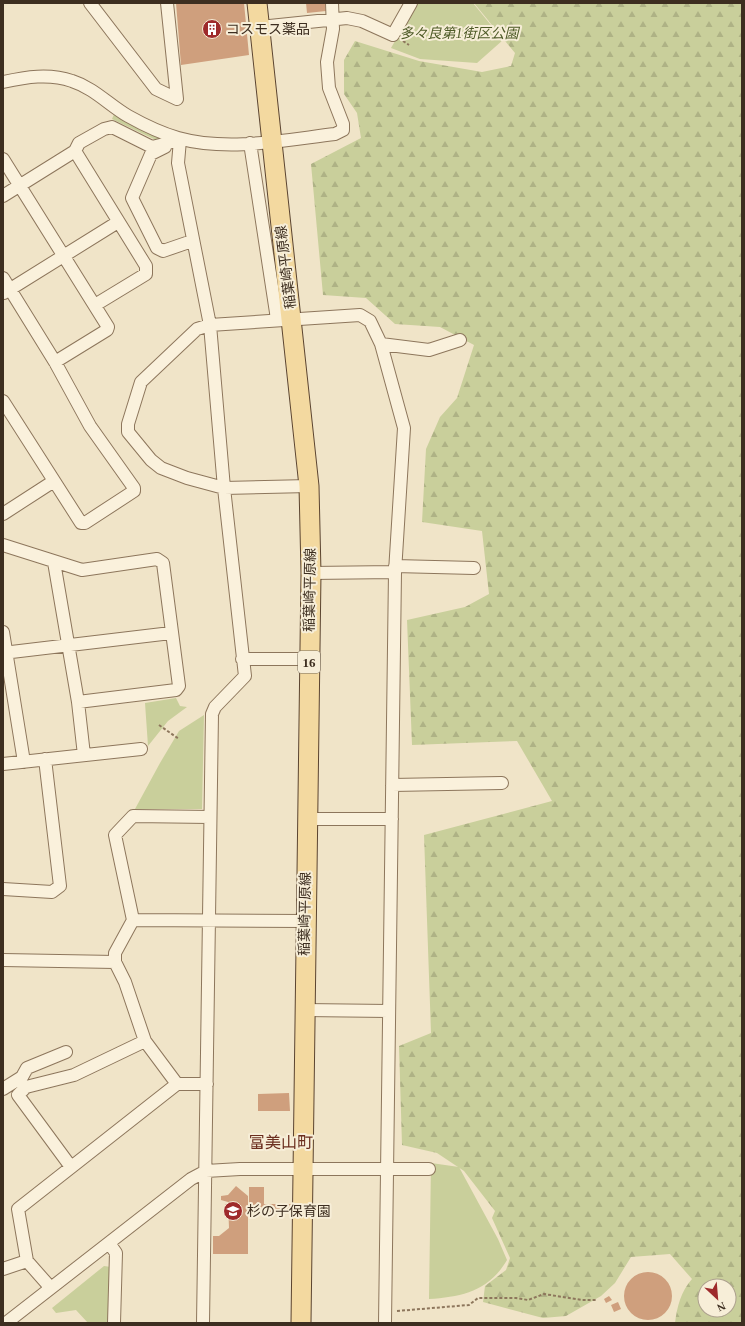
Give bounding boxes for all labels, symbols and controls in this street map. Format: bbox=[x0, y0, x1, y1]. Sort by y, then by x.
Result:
building icon: コスモス薬品 bbox=[201, 18, 223, 40]
place label: コスモス薬品 bbox=[226, 22, 310, 37]
park label: 多々良第1街区公園 bbox=[400, 26, 520, 41]
street label: 稲葉崎平原線 bbox=[273, 224, 299, 310]
street label: 稲葉崎平原線 bbox=[302, 548, 318, 632]
road number: 16 bbox=[298, 651, 320, 673]
street label: 稲葉崎平原線 bbox=[297, 872, 313, 956]
district label: 富美山町 bbox=[249, 1134, 313, 1151]
school or university icon: 杉の子保育園 bbox=[222, 1200, 244, 1222]
place label: 杉の子保育園 bbox=[247, 1204, 331, 1219]
north arrow bbox=[697, 1278, 737, 1318]
text: N bbox=[715, 1300, 728, 1314]

